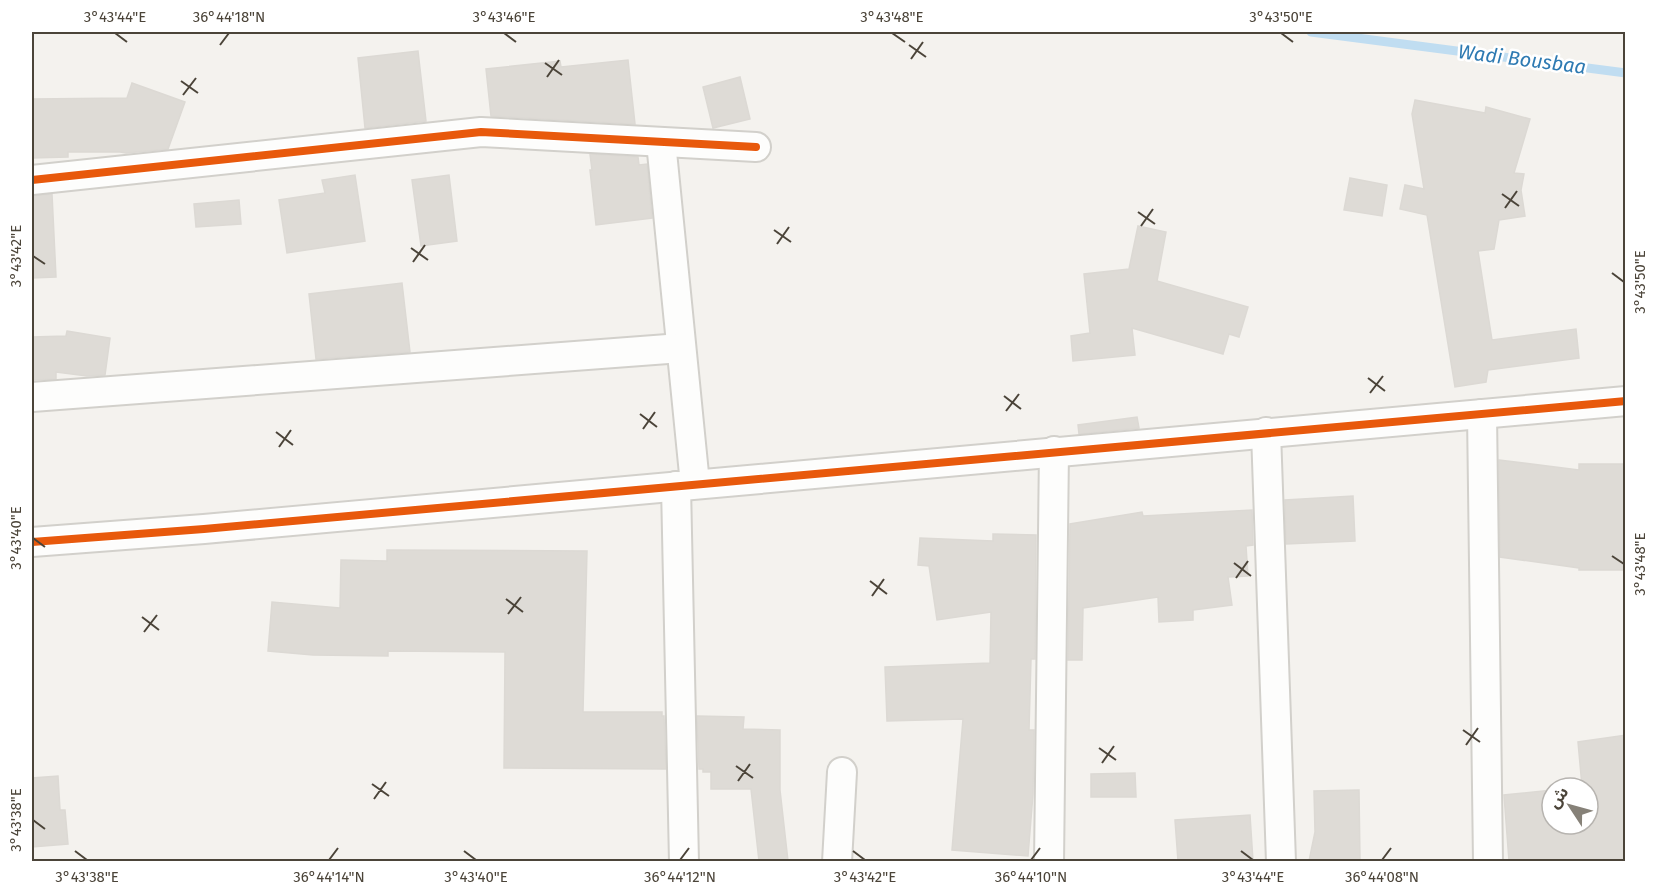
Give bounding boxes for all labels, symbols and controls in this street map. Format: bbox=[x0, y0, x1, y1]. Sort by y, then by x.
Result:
text: 3°43'44"E bbox=[84, 8, 146, 26]
text: 36°44'18"N bbox=[193, 8, 265, 26]
text: 3°43'46"E bbox=[473, 8, 535, 26]
text: 3°43'48"E bbox=[860, 8, 924, 26]
text: 3°43'50"E bbox=[1249, 8, 1313, 26]
water label: Wadi Bousbaa bbox=[1457, 39, 1587, 79]
text: 3°43'42"E bbox=[7, 225, 25, 287]
text: 3°43'50"E bbox=[1631, 250, 1649, 314]
text: 3°43'40"E bbox=[7, 506, 25, 570]
text: 3°43'48"E bbox=[1631, 532, 1649, 596]
north arrow bbox=[1540, 776, 1600, 836]
text: ش bbox=[1544, 783, 1572, 812]
text: 3°43'38"E bbox=[7, 788, 25, 852]
text: 3°43'38"E bbox=[55, 868, 119, 886]
text: 36°44'14"N bbox=[293, 868, 365, 886]
text: 3°43'40"E bbox=[444, 868, 508, 886]
text: 36°44'12"N bbox=[644, 868, 716, 886]
text: 3°43'42"E bbox=[834, 868, 896, 886]
text: 36°44'10"N bbox=[995, 868, 1067, 886]
text: 3°43'44"E bbox=[1222, 868, 1284, 886]
text: 36°44'08"N bbox=[1345, 868, 1419, 886]

